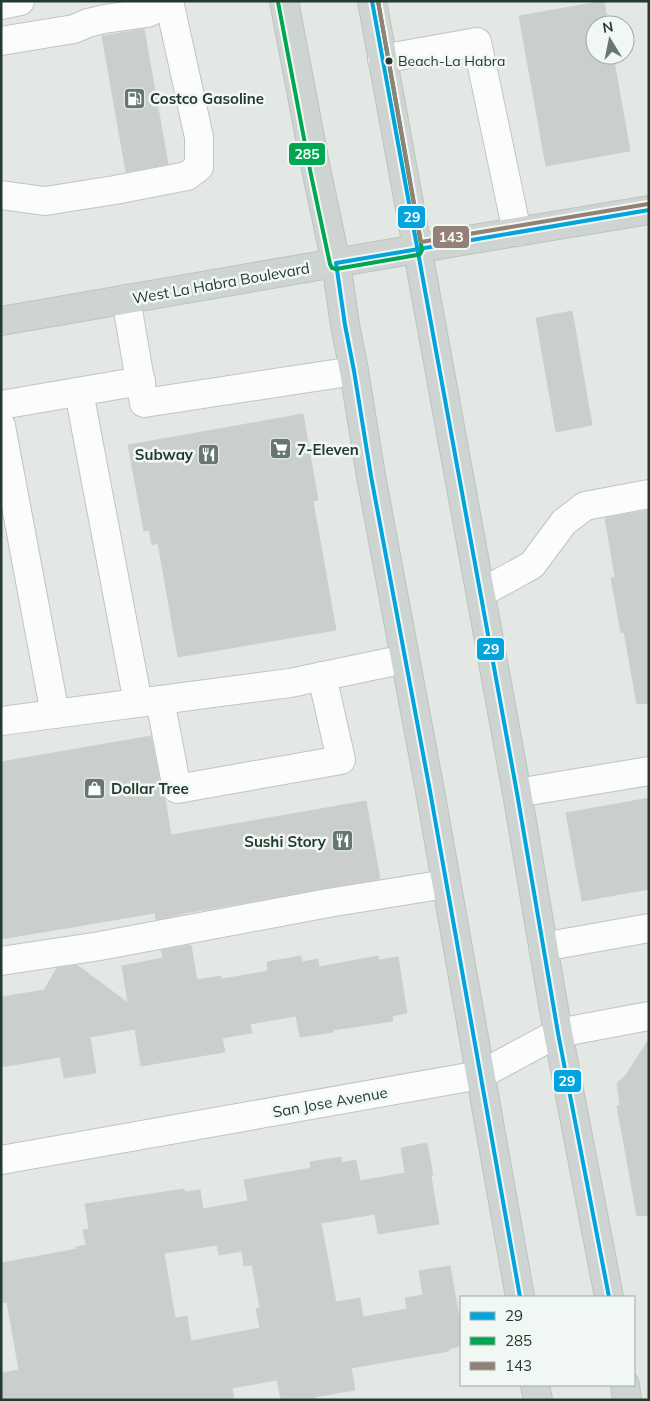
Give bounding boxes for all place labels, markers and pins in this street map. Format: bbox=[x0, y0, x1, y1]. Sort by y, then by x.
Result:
place label: Beach-La Habra bbox=[398, 52, 505, 70]
marker: Beach-La Habra bbox=[384, 56, 394, 66]
fuel station icon: Costco Gasoline bbox=[122, 86, 146, 110]
place label: Costco Gasoline bbox=[150, 89, 264, 108]
supermarket icon: 7-Eleven bbox=[269, 437, 293, 461]
place label: 7-Eleven bbox=[297, 440, 359, 459]
restaurant icon: Subway bbox=[197, 442, 221, 466]
place label: Subway bbox=[135, 445, 194, 464]
shop icon: Dollar Tree bbox=[83, 776, 107, 800]
place label: Dollar Tree bbox=[111, 779, 189, 798]
restaurant icon: Sushi Story bbox=[330, 829, 354, 853]
place label: Sushi Story bbox=[244, 832, 327, 851]

